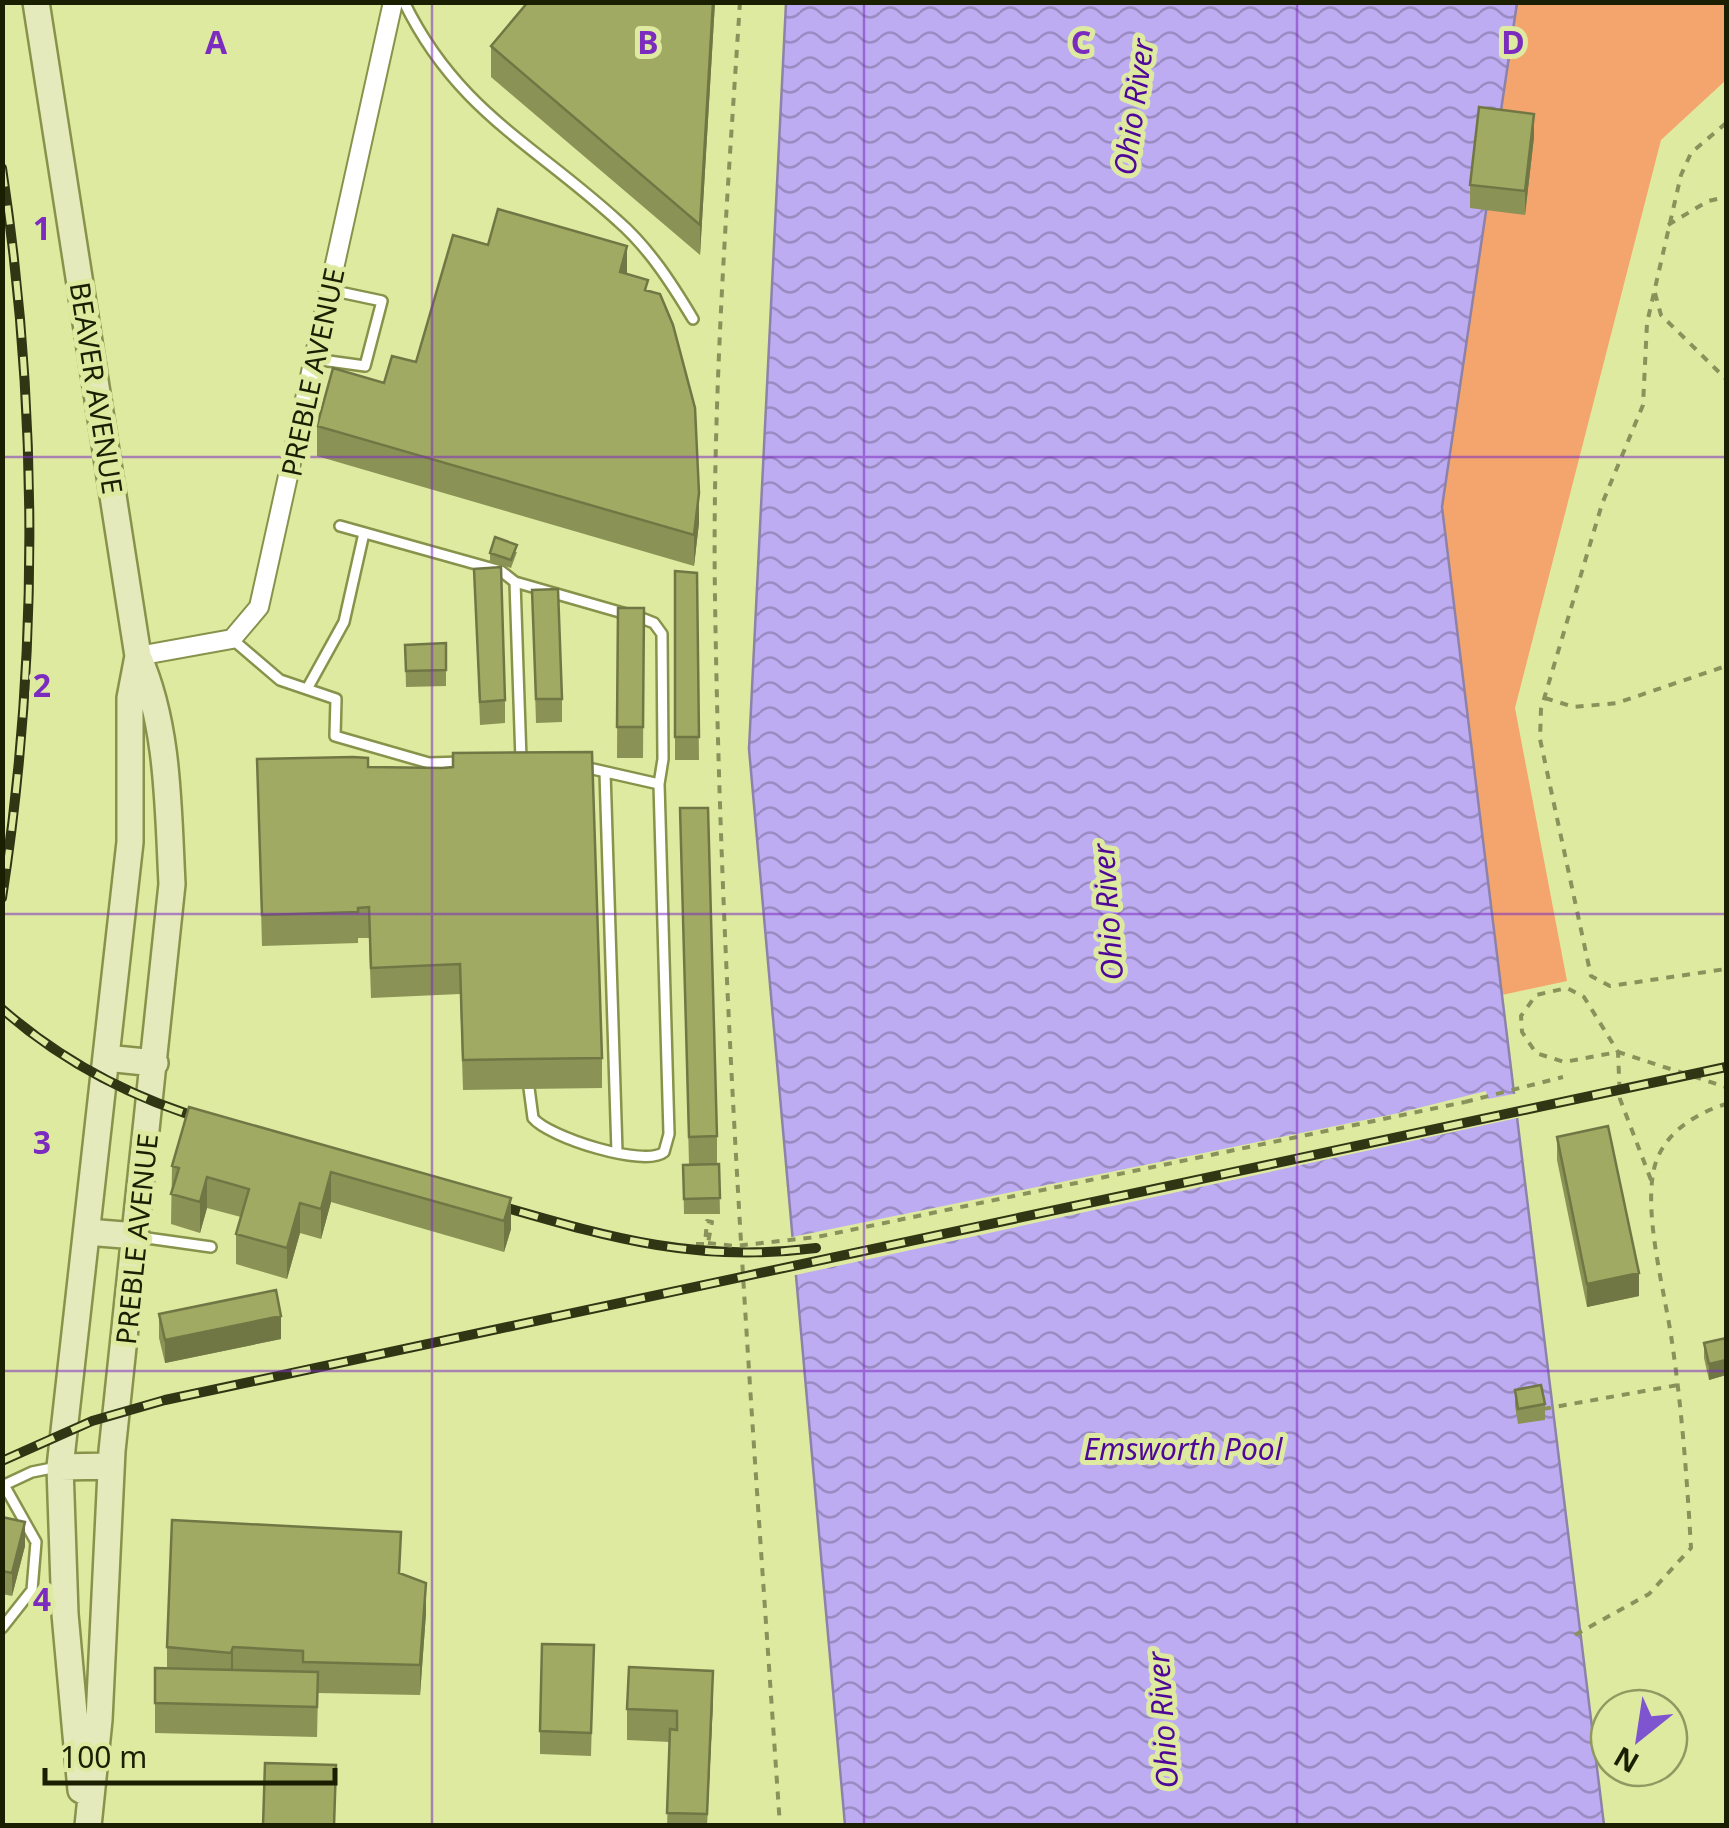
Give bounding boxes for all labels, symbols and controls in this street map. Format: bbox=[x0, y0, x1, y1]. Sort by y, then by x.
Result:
text: A bbox=[205, 20, 228, 63]
text: B bbox=[637, 20, 659, 63]
text: C bbox=[1071, 20, 1091, 63]
text: D bbox=[1501, 20, 1525, 63]
water label: Ohio River bbox=[1103, 35, 1163, 178]
text: 1 bbox=[33, 206, 51, 249]
street label: PREBLE AVENUE bbox=[271, 264, 353, 480]
street label: BEAVER AVENUE bbox=[61, 279, 133, 497]
text: 2 bbox=[33, 663, 51, 706]
water label: Ohio River bbox=[1082, 841, 1132, 982]
text: 3 bbox=[33, 1120, 51, 1163]
street label: PREBLE AVENUE bbox=[106, 1132, 166, 1346]
water label: Emsworth Pool bbox=[1084, 1428, 1284, 1469]
text: 4 bbox=[33, 1577, 51, 1620]
water label: Ohio River bbox=[1137, 1649, 1187, 1790]
north arrow bbox=[1589, 1688, 1689, 1788]
scale bar bbox=[45, 1723, 335, 1785]
text: 100 m bbox=[60, 1736, 147, 1777]
text: N bbox=[1607, 1738, 1645, 1783]

